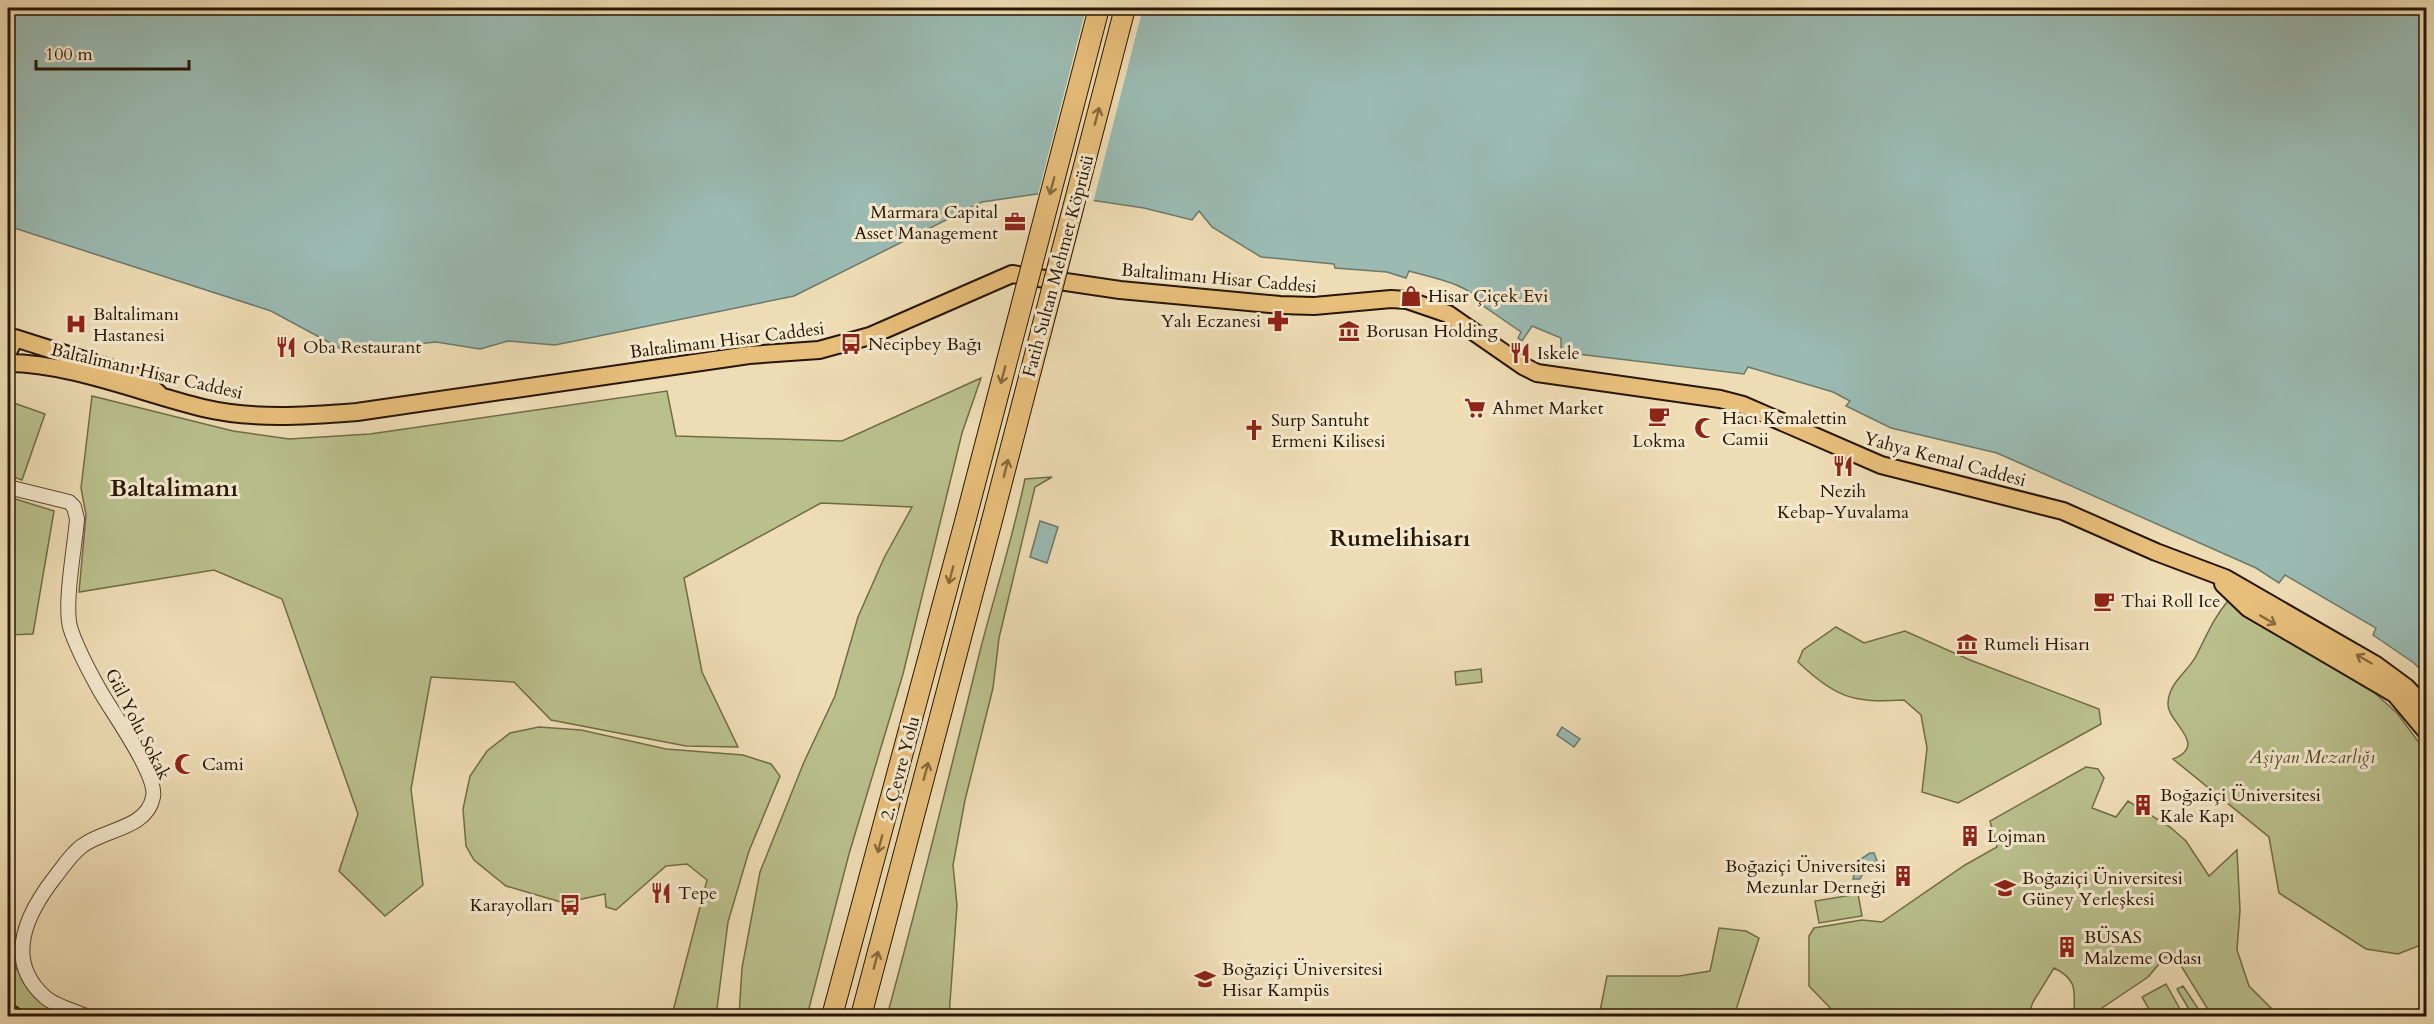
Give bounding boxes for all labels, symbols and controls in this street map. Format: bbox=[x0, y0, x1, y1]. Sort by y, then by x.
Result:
scale bar bbox=[36, 33, 189, 71]
text: 100 m bbox=[45, 42, 93, 67]
one-way arrow bbox=[1091, 107, 1103, 126]
street label: Fatih Sultan Mehmet Köprüsü bbox=[1017, 152, 1100, 380]
one-way arrow bbox=[1046, 176, 1058, 195]
place label: Marmara Capital Asset Management bbox=[854, 200, 998, 246]
office icon: Marmara Capital Asset Management bbox=[1003, 210, 1027, 234]
street label: Baltalimanı Hisar Caddesi bbox=[1120, 258, 1318, 299]
shop icon: Hisar Çiçek Evi bbox=[1399, 284, 1423, 308]
place label: Hisar Çiçek Evi bbox=[1428, 284, 1548, 309]
place label: Baltalimanı Hastanesi bbox=[93, 302, 179, 348]
place label: Yalı Eczanesi bbox=[1161, 309, 1261, 334]
pharmacy icon: Yalı Eczanesi bbox=[1266, 309, 1290, 333]
hospital icon: Baltalimanı Hastanesi bbox=[64, 312, 88, 336]
street label: Baltalimanı Hisar Caddesi bbox=[628, 316, 826, 365]
museum icon: Borusan Holding bbox=[1337, 319, 1361, 343]
place label: Borusan Holding bbox=[1366, 319, 1499, 344]
bus stop icon: Necipbey Bağı bbox=[839, 332, 863, 356]
place label: Necipbey Bağı bbox=[868, 332, 982, 357]
restaurant icon: Oba Restaurant bbox=[274, 335, 298, 359]
place label: Oba Restaurant bbox=[303, 335, 421, 360]
street label: Baltalimanı Hisar Caddesi bbox=[49, 337, 245, 406]
restaurant icon: Iskele bbox=[1508, 341, 1532, 365]
place label: Iskele bbox=[1537, 341, 1580, 366]
one-way arrow bbox=[997, 365, 1009, 384]
supermarket icon: Ahmet Market bbox=[1463, 396, 1487, 420]
place label: Ahmet Market bbox=[1492, 396, 1604, 421]
cafe icon: Lokma bbox=[1647, 404, 1671, 428]
place label: Hacı Kemalettin Camii bbox=[1722, 406, 1848, 452]
place label: Surp Santuht Ermeni Kilisesi bbox=[1271, 408, 1386, 454]
mosque icon: Hacı Kemalettin Camii bbox=[1693, 416, 1717, 440]
church icon: Surp Santuht Ermeni Kilisesi bbox=[1242, 418, 1266, 442]
street label: Yahya Kemal Caddesi bbox=[1861, 426, 2029, 493]
place label: Lokma bbox=[1632, 429, 1686, 454]
restaurant icon: Nezih Kebap-Yuvalama bbox=[1831, 454, 1855, 478]
one-way arrow bbox=[1000, 458, 1012, 477]
district label: Baltalimanı bbox=[110, 472, 239, 505]
place label: Nezih Kebap-Yuvalama bbox=[1777, 479, 1909, 525]
district label: Rumelihisarı bbox=[1329, 522, 1471, 555]
one-way arrow bbox=[945, 565, 957, 584]
cafe icon: Thai Roll Ice bbox=[2092, 589, 2116, 613]
place label: Thai Roll Ice bbox=[2121, 589, 2220, 614]
one-way arrow bbox=[2259, 614, 2276, 626]
museum icon: Rumeli Hisarı bbox=[1955, 632, 1979, 656]
place label: Rumeli Hisarı bbox=[1984, 632, 2090, 657]
one-way arrow bbox=[2356, 652, 2373, 664]
street label: Gül Yolu Sokak bbox=[99, 664, 176, 784]
street label: 2. Çevre Yolu bbox=[875, 713, 926, 823]
park label: Aşiyan Mezarlığı bbox=[2248, 745, 2375, 770]
mosque icon: Cami bbox=[173, 752, 197, 776]
place label: Cami bbox=[202, 752, 244, 777]
one-way arrow bbox=[920, 762, 932, 781]
place label: Boğaziçi Üniversitesi Kale Kapı bbox=[2160, 783, 2321, 829]
building icon: Boğaziçi Üniversitesi Kale Kapı bbox=[2131, 793, 2155, 817]
building icon: Lojman bbox=[1958, 824, 1982, 848]
place label: Lojman bbox=[1987, 824, 2047, 849]
one-way arrow bbox=[874, 834, 885, 853]
place label: Boğaziçi Üniversitesi Mezunlar Derneği bbox=[1725, 854, 1886, 900]
building icon: Boğaziçi Üniversitesi Mezunlar Derneği bbox=[1891, 864, 1915, 888]
place label: Boğaziçi Üniversitesi Güney Yerleşkesi bbox=[2022, 866, 2183, 912]
school or university icon: Boğaziçi Üniversitesi Güney Yerleşkesi bbox=[1993, 876, 2017, 900]
restaurant icon: Tepe bbox=[649, 881, 673, 905]
place label: Tepe bbox=[678, 881, 717, 906]
place label: Karayolları bbox=[470, 893, 553, 918]
bus stop icon: Karayolları bbox=[558, 893, 582, 917]
place label: BÜSAS Malzeme Odası bbox=[2084, 925, 2202, 971]
building icon: BÜSAS Malzeme Odası bbox=[2055, 935, 2079, 959]
one-way arrow bbox=[870, 951, 882, 970]
place label: Boğaziçi Üniversitesi Hisar Kampüs bbox=[1222, 957, 1383, 1003]
school or university icon: Boğaziçi Üniversitesi Hisar Kampüs bbox=[1193, 967, 1217, 991]

